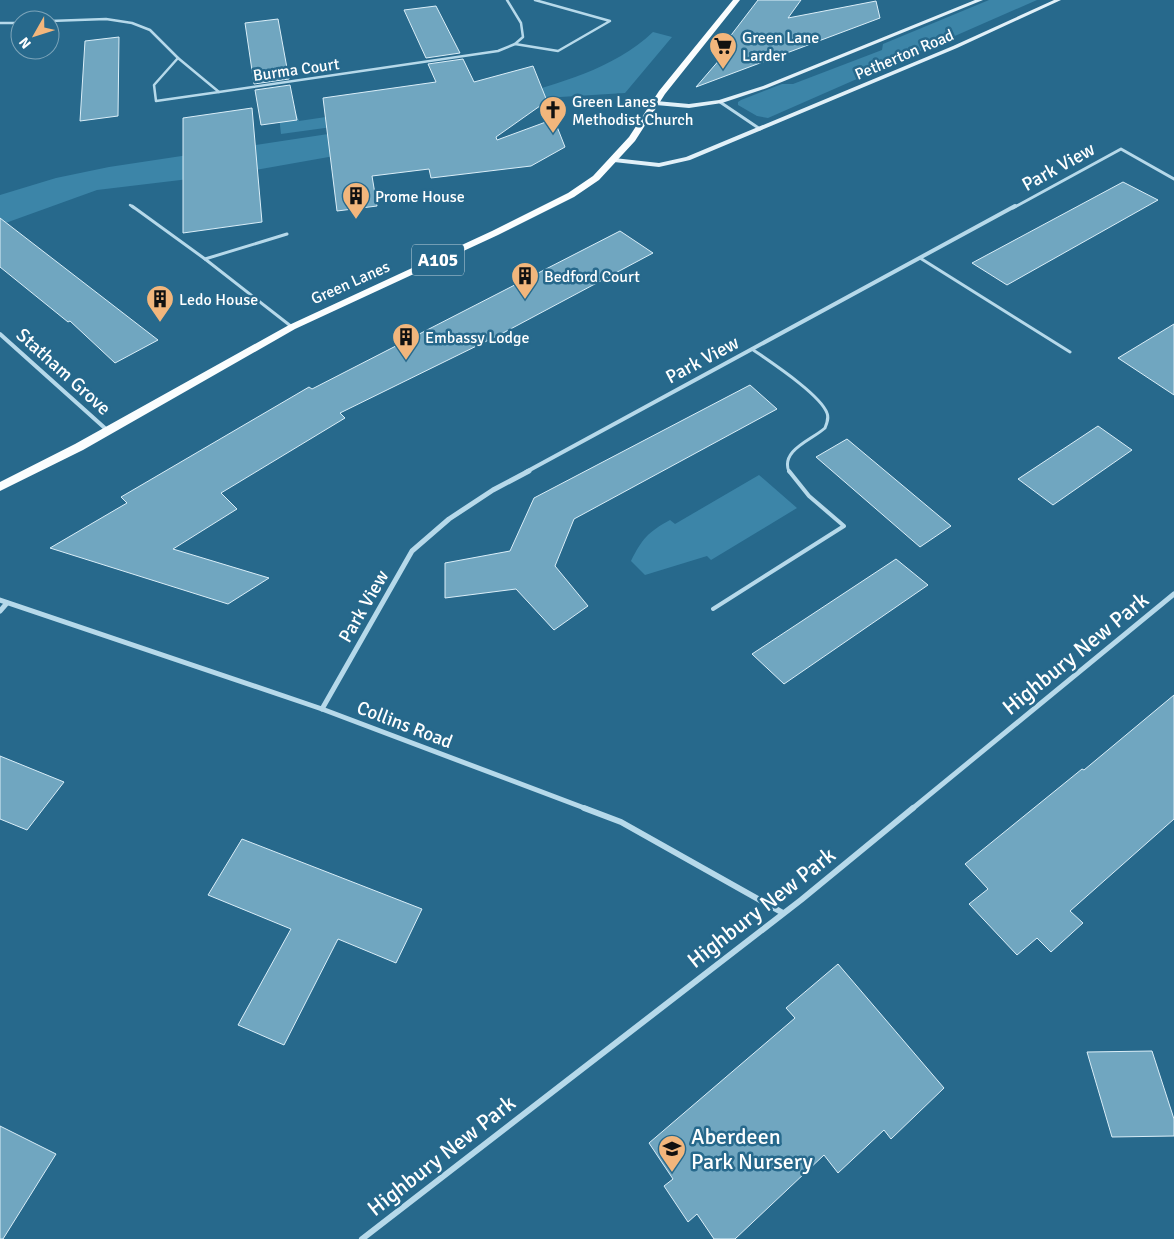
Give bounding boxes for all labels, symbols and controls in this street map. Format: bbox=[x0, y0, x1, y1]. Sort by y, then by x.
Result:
north arrow bbox=[10, 10, 60, 60]
street label: Petherton Road bbox=[852, 25, 957, 85]
place label: Green Lane Larder bbox=[742, 28, 819, 66]
supermarket icon: Green Lane Larder bbox=[708, 31, 738, 70]
text: N bbox=[16, 34, 35, 52]
street label: Burma Court bbox=[252, 54, 341, 86]
place label: Green Lanes Methodist Church bbox=[572, 92, 693, 130]
church icon: Green Lanes Methodist Church bbox=[538, 95, 568, 134]
street label: Park View bbox=[1018, 137, 1099, 197]
building icon: Prome House bbox=[341, 181, 371, 220]
place label: Prome House bbox=[375, 187, 465, 207]
road number: A105 bbox=[412, 244, 464, 276]
street label: Green Lanes bbox=[308, 257, 393, 309]
building icon: Bedford Court bbox=[510, 261, 540, 300]
place label: Bedford Court bbox=[544, 267, 640, 287]
building icon: Ledo House bbox=[145, 284, 175, 323]
place label: Ledo House bbox=[179, 290, 258, 310]
building icon: Embassy Lodge bbox=[391, 322, 421, 361]
street label: Statham Grove bbox=[11, 323, 116, 420]
place label: Embassy Lodge bbox=[425, 328, 530, 348]
street label: Park View bbox=[662, 330, 744, 389]
street label: Park View bbox=[334, 566, 394, 647]
street label: Highbury New Park bbox=[997, 586, 1154, 721]
street label: Collins Road bbox=[353, 696, 456, 754]
street label: Highbury New Park bbox=[682, 841, 841, 974]
street label: Highbury New Park bbox=[362, 1089, 521, 1222]
place label: Aberdeen Park Nursery bbox=[691, 1123, 813, 1175]
school or university icon: Aberdeen Park Nursery bbox=[657, 1134, 687, 1173]

